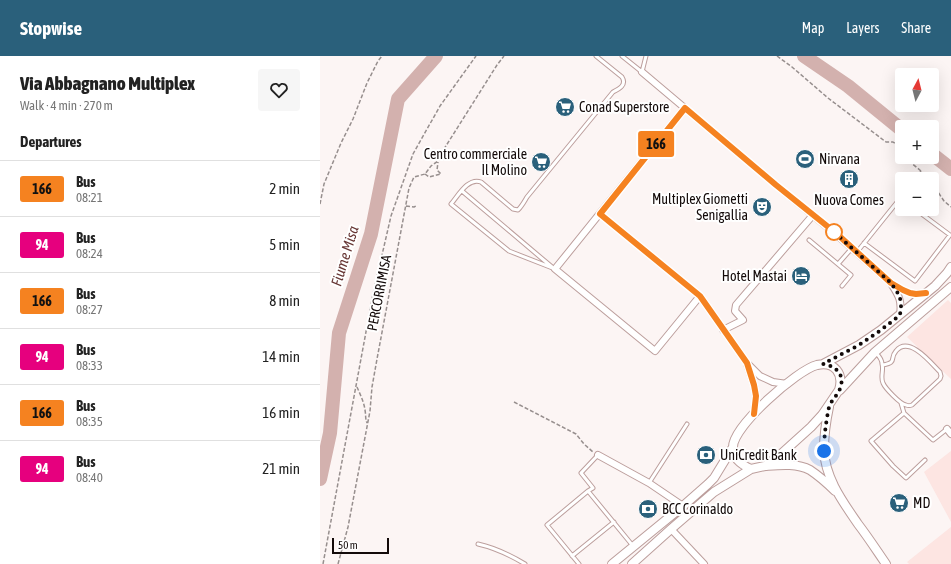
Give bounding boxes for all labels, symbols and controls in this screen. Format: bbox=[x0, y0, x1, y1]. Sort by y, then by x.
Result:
text: Stopwise bbox=[20, 17, 82, 39]
text: Map bbox=[802, 20, 824, 36]
text: Layers bbox=[846, 20, 879, 36]
text: Share bbox=[901, 20, 931, 36]
north arrow bbox=[895, 68, 939, 112]
map controls bbox=[895, 68, 939, 216]
button: heart bbox=[258, 69, 300, 111]
text: Via Abbagnano Multiplex bbox=[20, 72, 195, 94]
supermarket icon: Conad Superstore bbox=[554, 96, 576, 118]
text: Walk · 4 min · 270 m bbox=[20, 98, 113, 113]
place label: Conad Superstore bbox=[579, 99, 669, 115]
button: + bbox=[895, 120, 939, 164]
line badge: 166 bbox=[633, 131, 679, 157]
text: Departures bbox=[20, 133, 82, 150]
text: 166 bbox=[646, 136, 666, 152]
place label: Centro commerciale Il Molino bbox=[424, 146, 527, 178]
sports icon: Nirvana bbox=[794, 148, 816, 170]
supermarket icon: Centro commerciale Il Molino bbox=[530, 151, 552, 173]
place label: Nirvana bbox=[819, 151, 860, 167]
building icon: Nuova Comes bbox=[838, 168, 860, 190]
button: − bbox=[895, 172, 939, 216]
text: Bus bbox=[76, 173, 96, 190]
text: 2 min bbox=[269, 180, 300, 197]
text: 166 bbox=[32, 181, 52, 197]
text: 08:21 bbox=[76, 190, 103, 205]
place label: Multiplex Giometti Senigallia bbox=[652, 191, 748, 223]
place label: Nuova Comes bbox=[814, 192, 884, 208]
theatre icon: Multiplex Giometti Senigallia bbox=[751, 196, 773, 218]
unlabelled marker bbox=[825, 223, 843, 241]
water label: Fiume Misa bbox=[327, 224, 362, 288]
text: Bus bbox=[76, 229, 96, 246]
text: 5 min bbox=[269, 236, 300, 253]
text: 94 bbox=[35, 237, 49, 253]
text: 08:24 bbox=[76, 246, 103, 261]
street label: PERCORRIMISA bbox=[364, 253, 394, 332]
hotel icon: Hotel Mastai bbox=[790, 265, 812, 287]
place label: Hotel Mastai bbox=[722, 268, 787, 284]
text: Bus bbox=[76, 285, 96, 302]
text: 8 min bbox=[269, 292, 300, 309]
text: 166 bbox=[32, 293, 52, 309]
text: 08:27 bbox=[76, 302, 103, 317]
text: Bus bbox=[76, 341, 96, 358]
text: 14 min bbox=[262, 348, 300, 365]
text: 94 bbox=[35, 349, 49, 365]
text: 08:33 bbox=[76, 358, 103, 373]
text: Bus bbox=[76, 397, 96, 414]
text: 16 min bbox=[262, 404, 300, 421]
text: 166 bbox=[32, 405, 52, 421]
text: 08:35 bbox=[76, 414, 103, 429]
your location bbox=[814, 441, 834, 461]
bank icon: UniCredit Bank bbox=[695, 444, 717, 466]
place label: UniCredit Bank bbox=[720, 447, 797, 463]
text: Bus bbox=[76, 453, 96, 470]
text: 21 min bbox=[262, 460, 300, 477]
text: 94 bbox=[35, 461, 49, 477]
text: 08:40 bbox=[76, 470, 103, 485]
supermarket icon: MD bbox=[888, 492, 910, 514]
place label: MD bbox=[913, 495, 930, 511]
bank icon: BCC Corinaldo bbox=[637, 498, 659, 520]
place label: BCC Corinaldo bbox=[662, 501, 733, 517]
scale bar bbox=[332, 536, 389, 555]
text: 50 m bbox=[338, 539, 358, 551]

